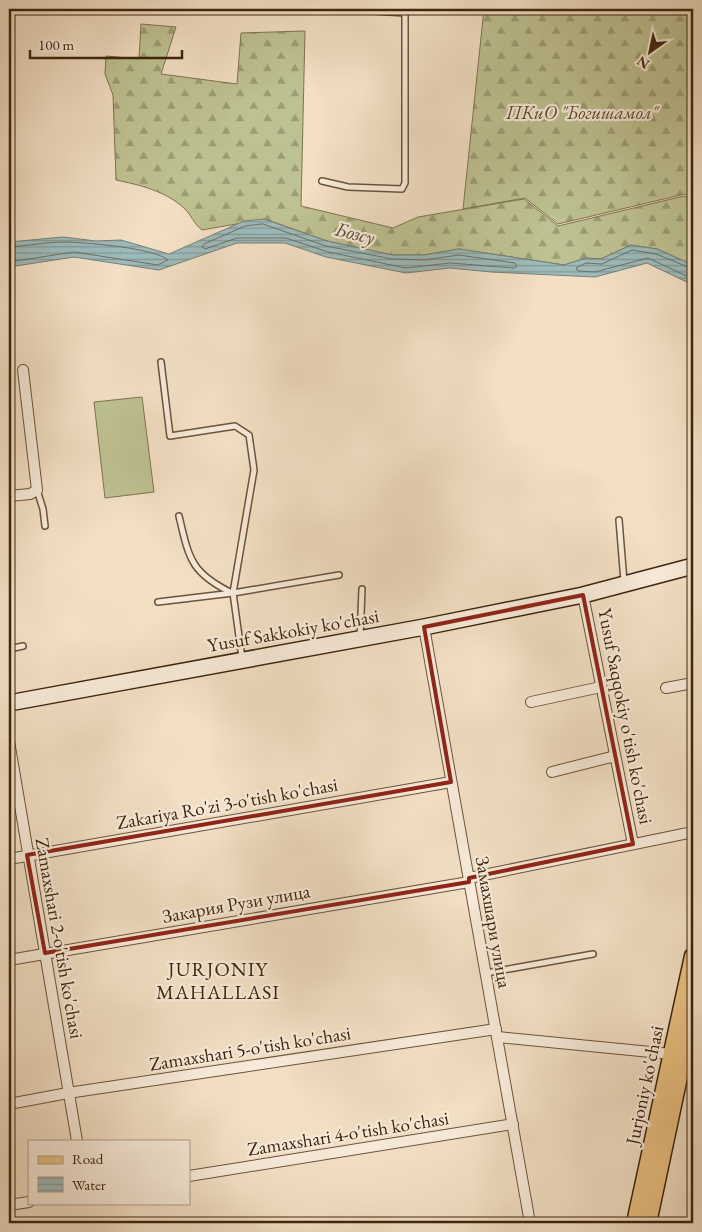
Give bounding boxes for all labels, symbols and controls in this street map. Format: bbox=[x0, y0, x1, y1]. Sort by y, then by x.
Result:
scale bar bbox=[30, 28, 182, 60]
north arrow bbox=[624, 28, 674, 78]
text: 100 m bbox=[38, 35, 75, 54]
text: N bbox=[633, 52, 653, 74]
park label: ПКиО "Богишамол" bbox=[505, 100, 660, 125]
water label: Бозсу bbox=[332, 215, 377, 250]
street label: Yusuf Sakkokiy ko'chasi bbox=[205, 603, 381, 658]
street label: Yusuf Saqqokiy o'tish ko'chasi bbox=[592, 606, 659, 827]
street label: Zakariya Ro'zi 3-o'tish ko'chasi bbox=[115, 772, 340, 835]
street label: Zamaxshari 2-o'tish ko'chasi bbox=[30, 836, 90, 1041]
street label: Замахшари улица bbox=[470, 854, 517, 990]
street label: Закария Рузи улица bbox=[160, 878, 312, 929]
district label: JURJONIY MAHALLASI bbox=[156, 956, 280, 1005]
street label: Zamaxshari 5-o'tish ko'chasi bbox=[147, 1020, 353, 1077]
street label: Jurjoniy ko'chasi bbox=[619, 1023, 669, 1149]
street label: Zamaxshari 4-o'tish ko'chasi bbox=[245, 1105, 451, 1162]
legend bbox=[28, 1140, 190, 1204]
text: Road bbox=[72, 1149, 104, 1168]
text: Water bbox=[72, 1175, 106, 1194]

